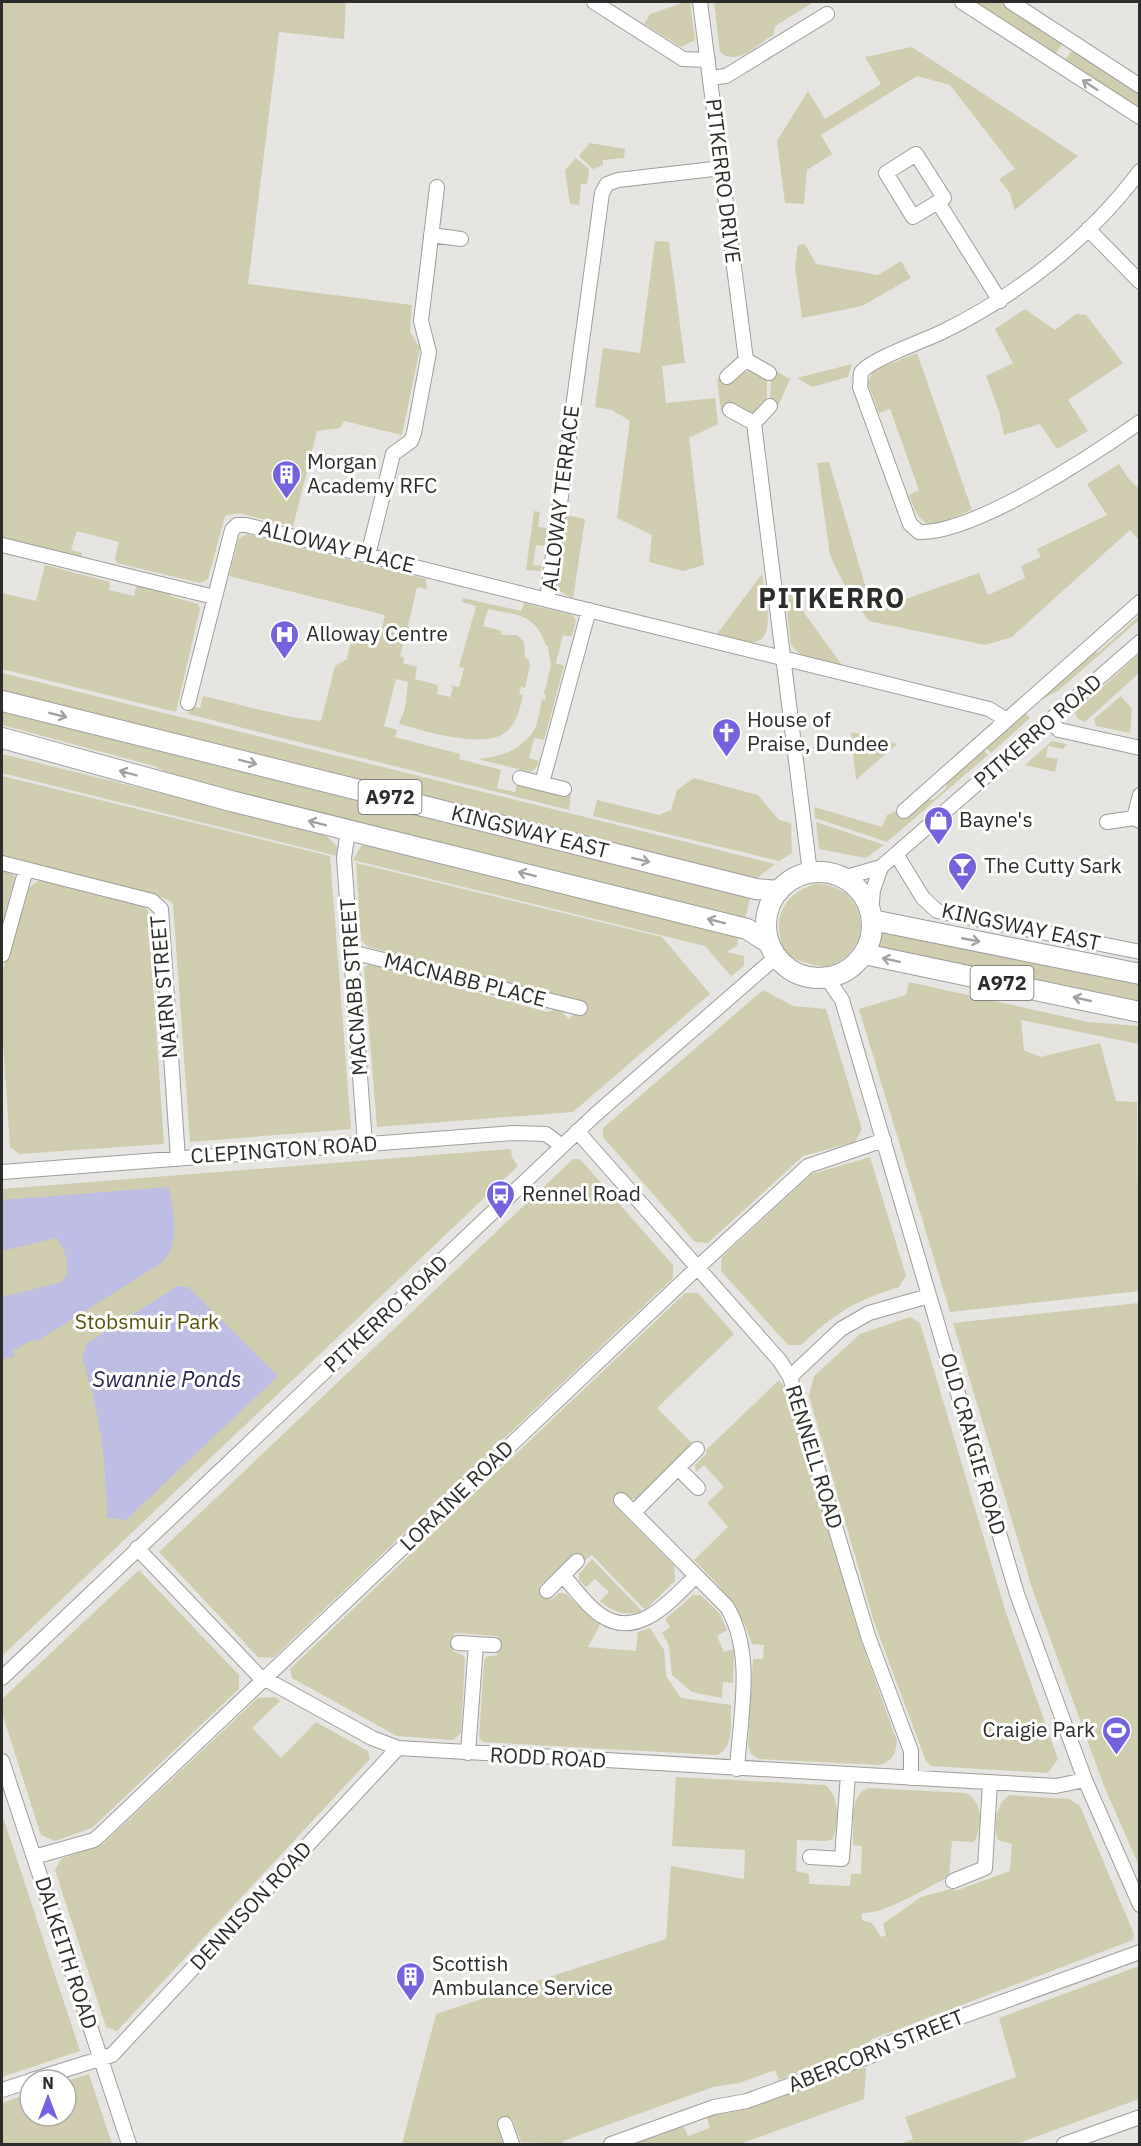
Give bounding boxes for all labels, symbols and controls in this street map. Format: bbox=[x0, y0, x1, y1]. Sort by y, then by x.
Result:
one-way arrow bbox=[1083, 79, 1099, 91]
street label: PITKERRO DRIVE bbox=[700, 97, 748, 265]
street label: ALLOWAY TERRACE bbox=[535, 404, 585, 592]
place label: Morgan Academy RFC bbox=[307, 447, 437, 499]
building icon: Morgan Academy RFC bbox=[270, 458, 302, 500]
street label: ALLOWAY PLACE bbox=[257, 513, 418, 579]
district label: PITKERRO bbox=[758, 580, 906, 615]
hospital icon: Alloway Centre bbox=[269, 618, 301, 660]
place label: Alloway Centre bbox=[306, 619, 448, 647]
street label: PITKERRO ROAD bbox=[968, 667, 1107, 793]
place label: House of Praise, Dundee bbox=[747, 705, 889, 757]
one-way arrow bbox=[48, 710, 67, 722]
church icon: House of Praise, Dundee bbox=[710, 716, 742, 758]
one-way arrow bbox=[238, 757, 257, 769]
one-way arrow bbox=[119, 767, 138, 778]
road number: A972 bbox=[358, 780, 422, 814]
street label: KINGSWAY EAST bbox=[449, 798, 612, 864]
shop icon: Bayne's bbox=[922, 804, 954, 846]
place label: Bayne's bbox=[959, 805, 1033, 833]
one-way arrow bbox=[308, 816, 327, 828]
bar icon: The Cutty Sark bbox=[947, 850, 979, 892]
place label: The Cutty Sark bbox=[984, 851, 1122, 879]
one-way arrow bbox=[631, 854, 650, 866]
one-way arrow bbox=[517, 868, 536, 880]
street label: KINGSWAY EAST bbox=[939, 896, 1103, 956]
street label: MACNABB STREET bbox=[333, 897, 373, 1077]
street label: NAIRN STREET bbox=[143, 914, 183, 1060]
one-way arrow bbox=[707, 915, 726, 927]
one-way arrow bbox=[961, 934, 980, 946]
street label: MACNABB PLACE bbox=[381, 945, 549, 1013]
one-way arrow bbox=[882, 953, 901, 965]
road number: A972 bbox=[970, 966, 1034, 1000]
one-way arrow bbox=[1073, 993, 1093, 1004]
street label: CLEPINGTON ROAD bbox=[190, 1129, 378, 1169]
bus stop icon: Rennel Road bbox=[485, 1178, 517, 1220]
place label: Rennel Road bbox=[522, 1179, 641, 1207]
street label: PITKERRO ROAD bbox=[317, 1248, 454, 1378]
park label: Stobsmuir Park bbox=[75, 1307, 219, 1335]
street label: OLD CRAIGIE ROAD bbox=[935, 1349, 1013, 1538]
water label: Swannie Ponds bbox=[93, 1364, 241, 1393]
street label: RENNELL ROAD bbox=[780, 1381, 850, 1532]
street label: LORAINE ROAD bbox=[394, 1434, 519, 1557]
sports icon: Craigie Park bbox=[1100, 1714, 1132, 1756]
place label: Craigie Park bbox=[983, 1715, 1095, 1743]
street label: RODD ROAD bbox=[489, 1740, 607, 1774]
street label: DENNISON ROAD bbox=[183, 1835, 317, 1976]
street label: DALKEITH ROAD bbox=[29, 1873, 105, 2033]
place label: Scottish Ambulance Service bbox=[432, 1949, 613, 2001]
building icon: Scottish Ambulance Service bbox=[395, 1960, 427, 2002]
street label: ABERCORN STREET bbox=[784, 2002, 968, 2098]
north arrow bbox=[18, 2068, 78, 2128]
text: N bbox=[42, 2073, 54, 2093]

